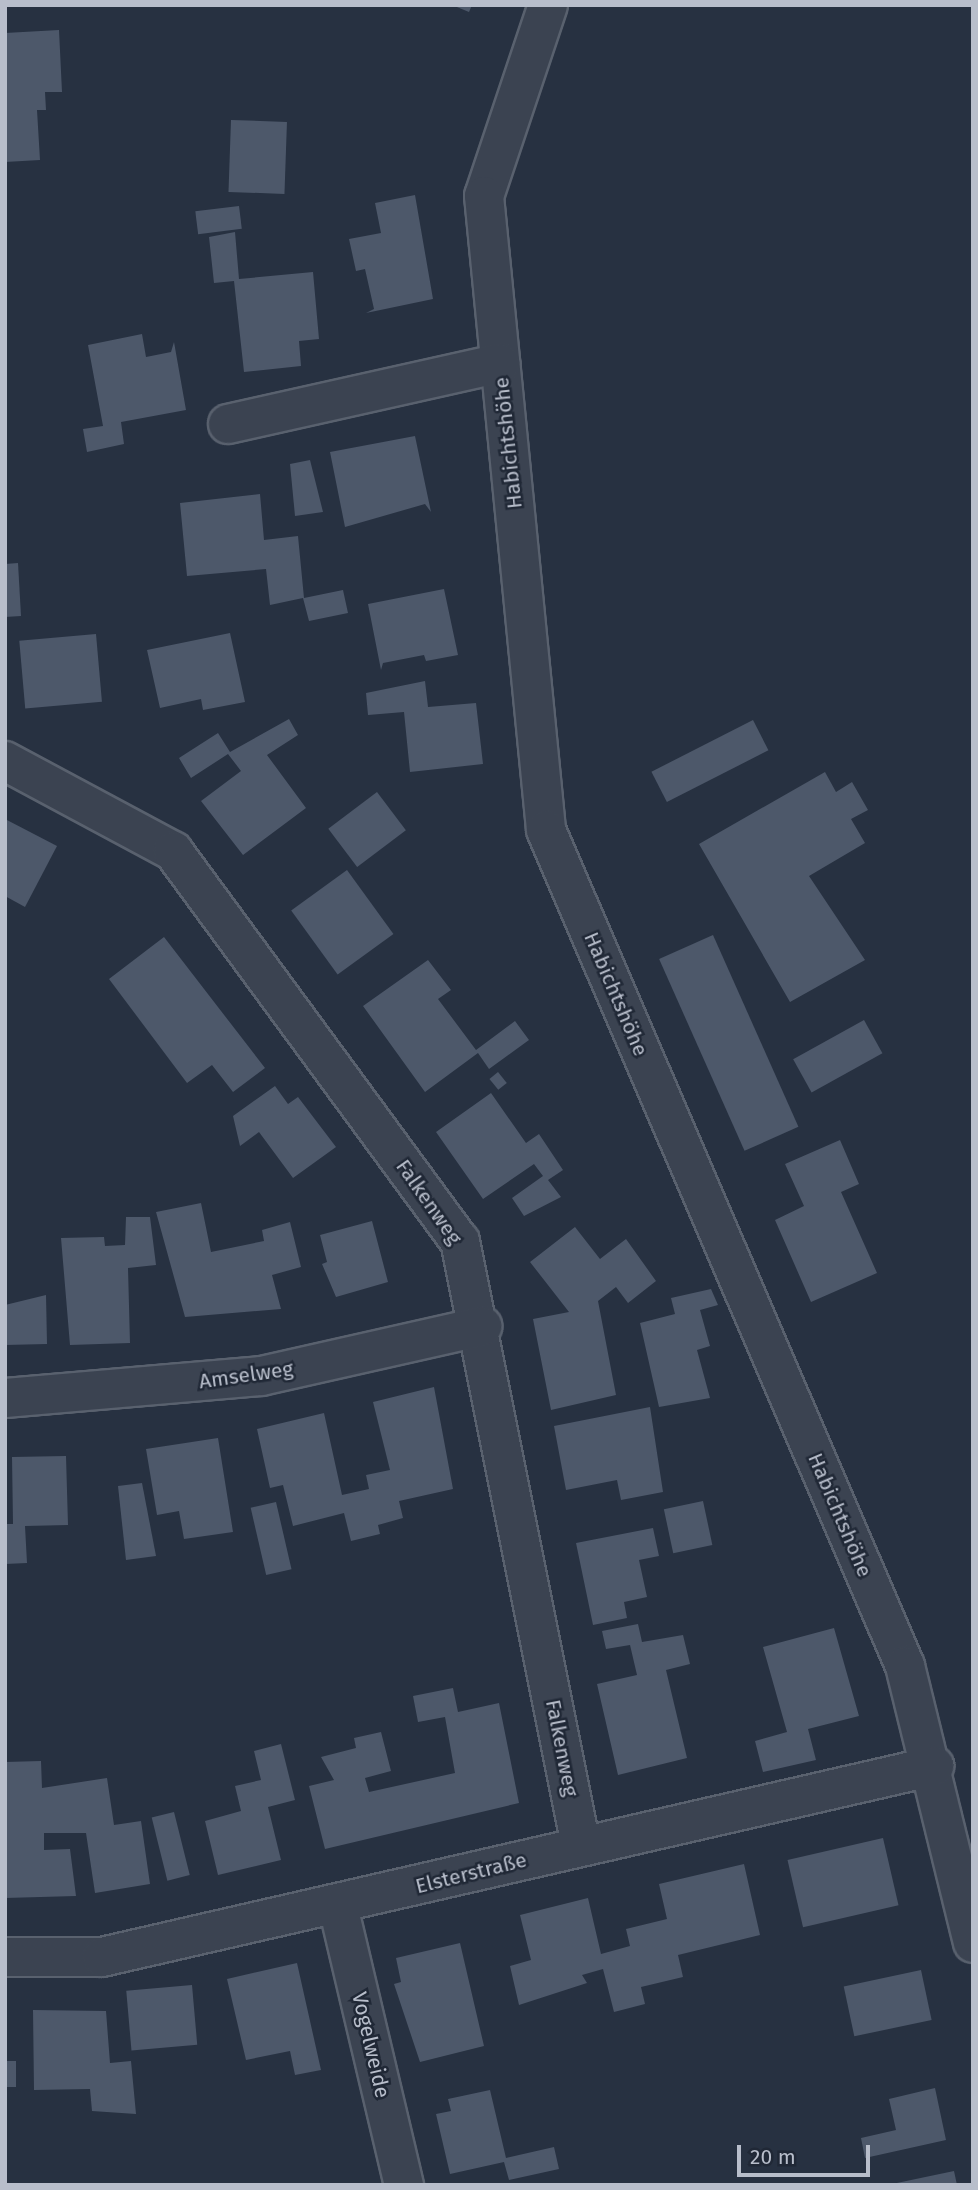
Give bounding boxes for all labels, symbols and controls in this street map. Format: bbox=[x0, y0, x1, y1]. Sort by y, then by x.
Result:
street label: Habichtshöhe bbox=[489, 376, 527, 510]
street label: Habichtshöhe bbox=[579, 928, 653, 1060]
street label: Falkenweg bbox=[391, 1155, 467, 1249]
street label: Amselweg bbox=[197, 1356, 295, 1394]
street label: Habichtshöhe bbox=[803, 1449, 877, 1581]
street label: Falkenweg bbox=[540, 1697, 584, 1799]
street label: Elsterstraße bbox=[413, 1847, 529, 1899]
street label: Vogelweide bbox=[347, 1990, 395, 2100]
scale bar bbox=[740, 2130, 873, 2174]
text: 20 m bbox=[750, 2144, 796, 2170]

